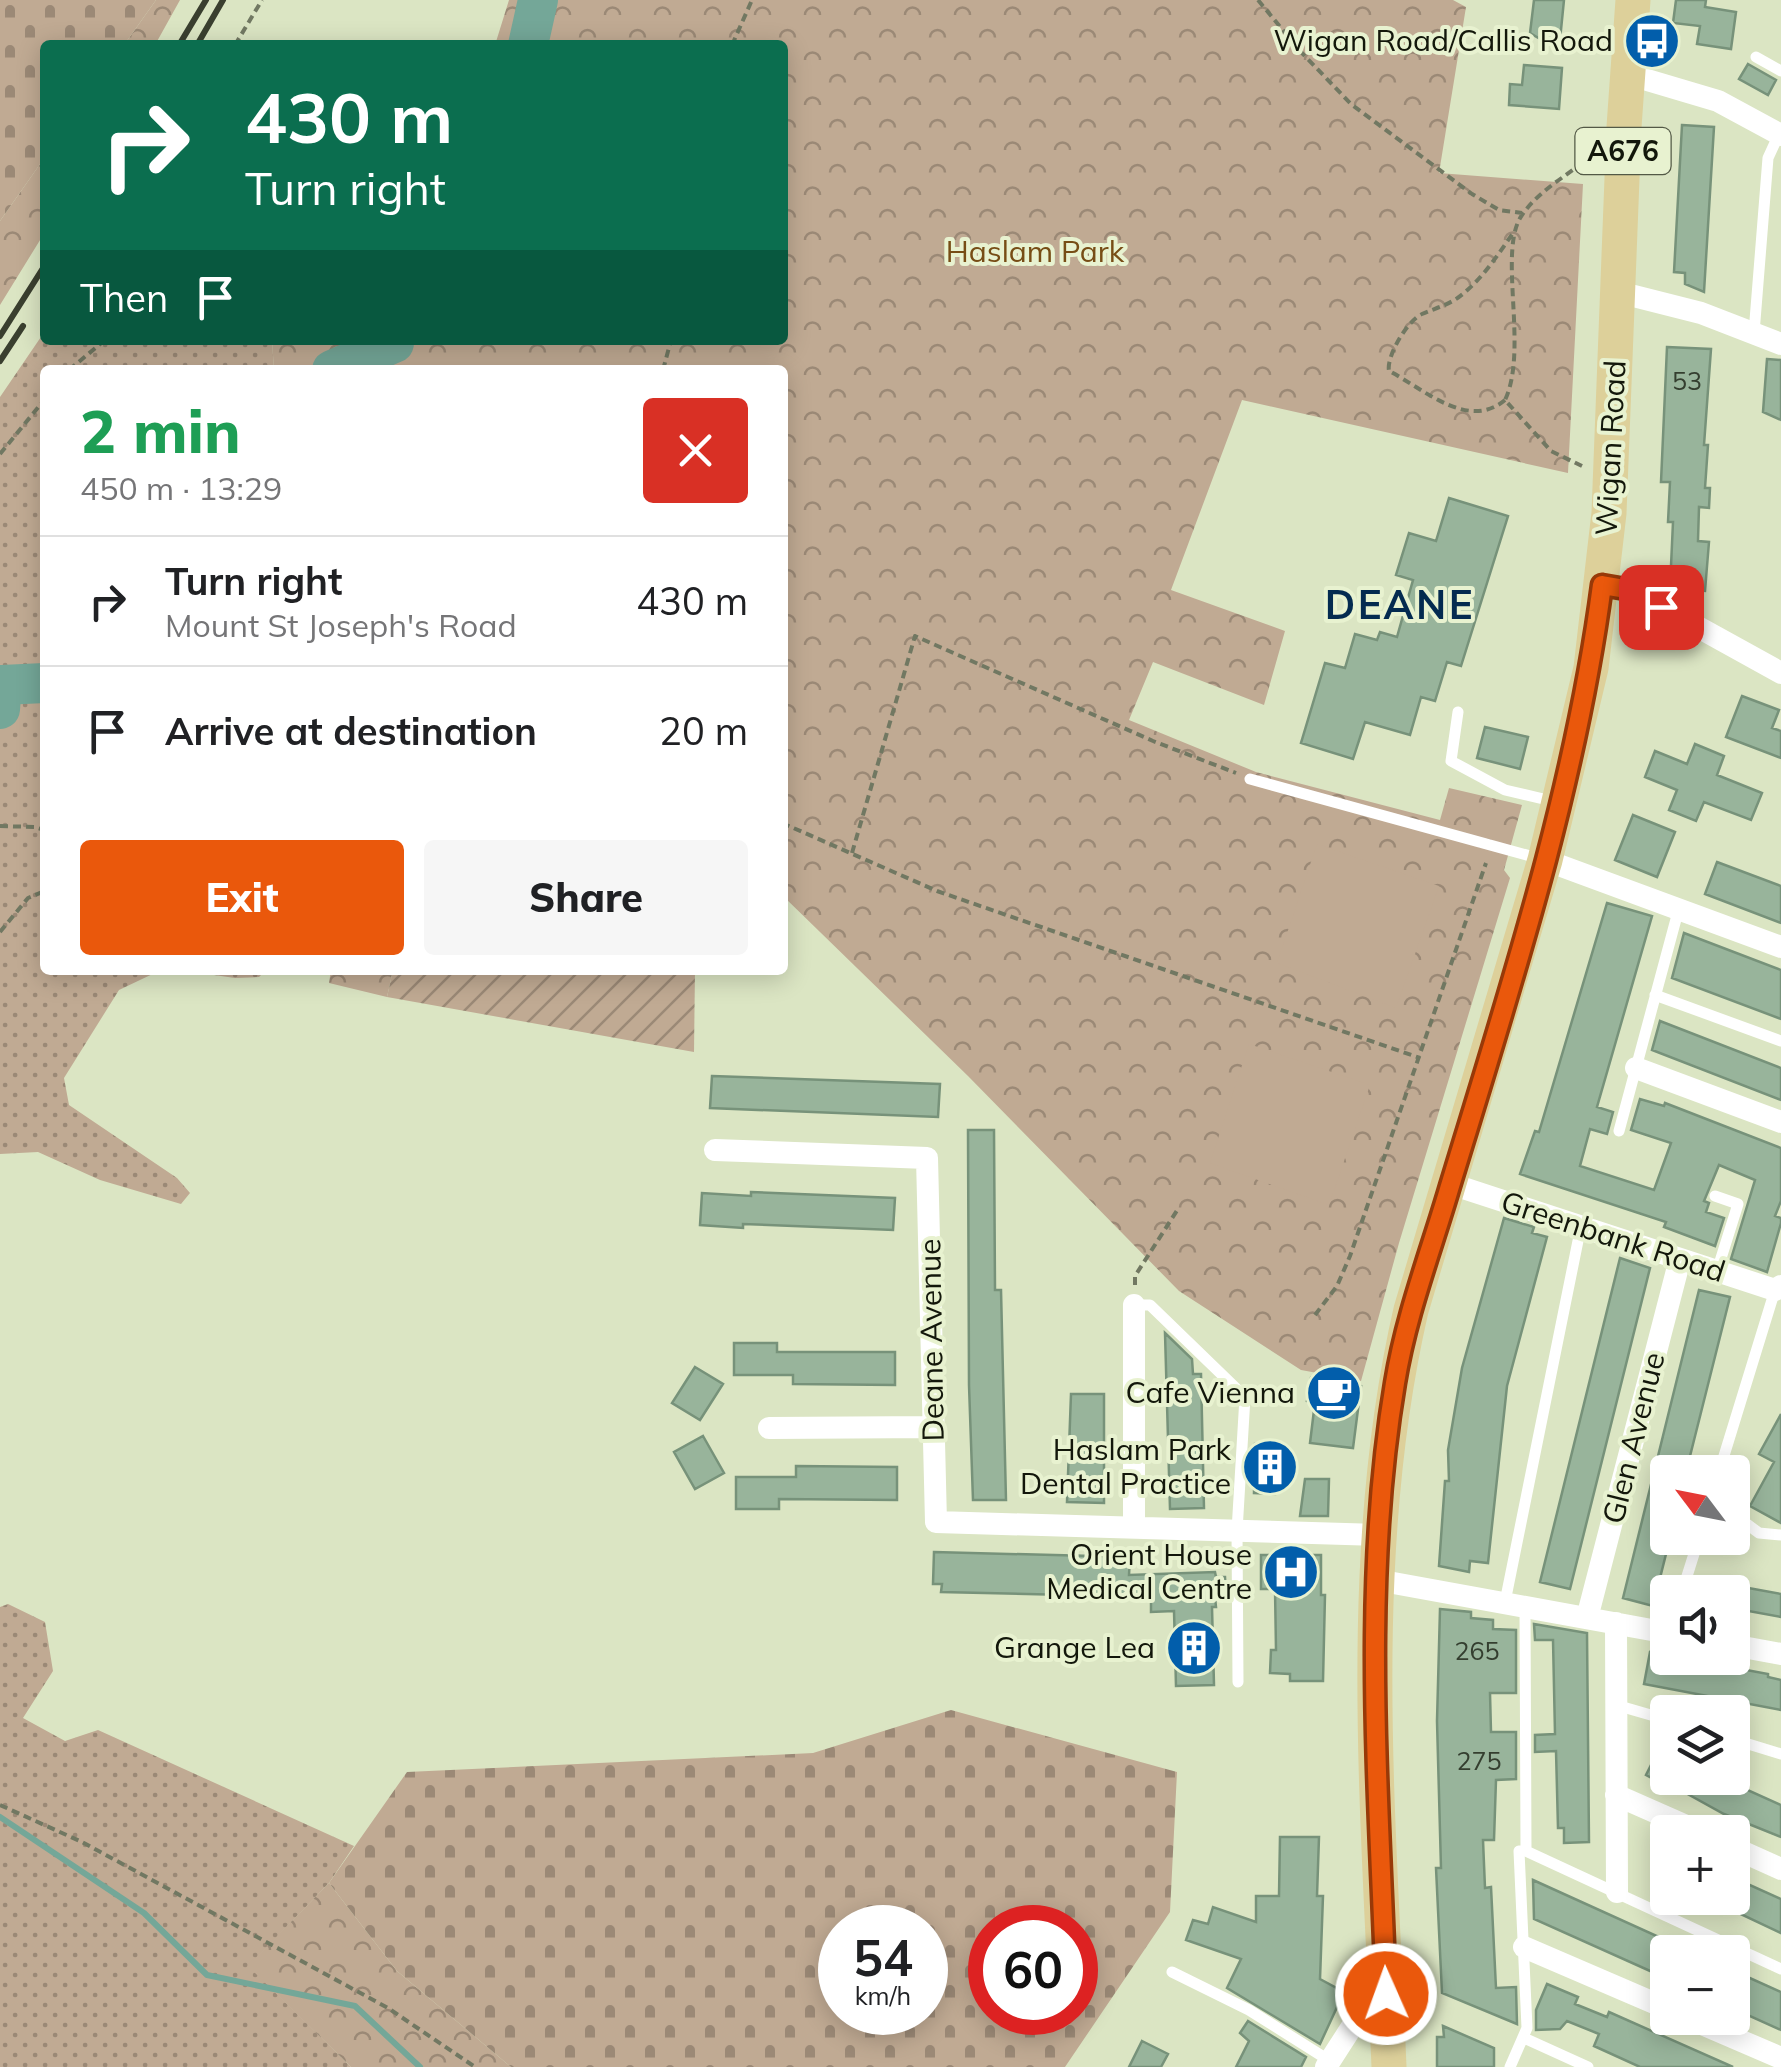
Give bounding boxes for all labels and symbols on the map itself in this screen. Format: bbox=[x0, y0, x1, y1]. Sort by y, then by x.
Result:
bus stop icon: Wigan Road/Callis Road bbox=[1622, 11, 1682, 71]
place label: Wigan Road/Callis Road bbox=[1273, 21, 1613, 59]
road number: A676 bbox=[1576, 128, 1670, 174]
park label: Haslam Park bbox=[946, 232, 1125, 270]
street label: Wigan Road bbox=[1586, 359, 1634, 537]
house number: 53 bbox=[1672, 365, 1702, 396]
pin bbox=[1619, 565, 1704, 650]
district label: DEANE bbox=[1325, 579, 1475, 629]
street label: Greenbank Road bbox=[1497, 1182, 1730, 1290]
street label: Deane Avenue bbox=[910, 1238, 952, 1442]
street label: Glen Avenue bbox=[1593, 1348, 1673, 1527]
cafe icon: Cafe Vienna bbox=[1304, 1363, 1364, 1423]
place label: Cafe Vienna bbox=[1126, 1373, 1295, 1411]
place label: Haslam Park Dental Practice bbox=[1020, 1430, 1232, 1502]
building icon: Haslam Park Dental Practice bbox=[1240, 1437, 1300, 1497]
north arrow bbox=[1650, 1455, 1750, 1555]
place label: Orient House Medical Centre bbox=[1046, 1535, 1252, 1607]
hospital icon: Orient House Medical Centre bbox=[1261, 1542, 1321, 1602]
building icon: Grange Lea bbox=[1164, 1618, 1224, 1678]
place label: Grange Lea bbox=[994, 1628, 1155, 1666]
house number: 265 bbox=[1454, 1635, 1500, 1666]
house number: 275 bbox=[1456, 1745, 1502, 1776]
speed limit sign: 60 bbox=[968, 1905, 1098, 2035]
position arrow bbox=[1334, 1942, 1438, 2046]

